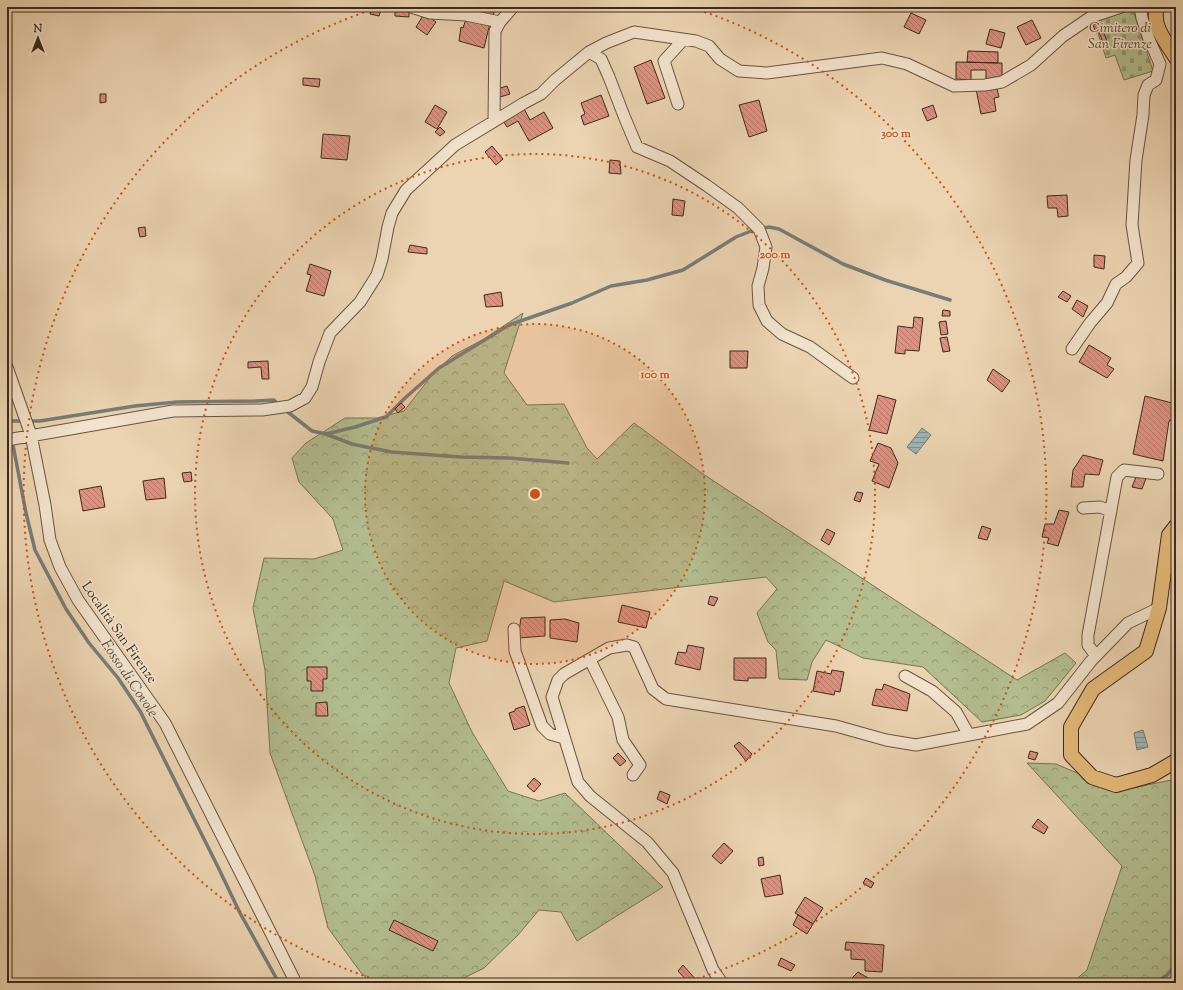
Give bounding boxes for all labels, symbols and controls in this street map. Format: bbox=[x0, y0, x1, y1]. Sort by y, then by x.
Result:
north arrow bbox=[18, 18, 58, 58]
park label: Cimitero di San Firenze bbox=[1088, 19, 1152, 55]
text: N bbox=[33, 21, 43, 37]
text: 300 m bbox=[881, 125, 911, 143]
text: 200 m bbox=[760, 246, 790, 264]
text: 100 m bbox=[639, 366, 670, 384]
centre of rings bbox=[528, 487, 542, 501]
street label: Località San Firenze bbox=[76, 578, 161, 688]
water label: Fosso di Covole bbox=[95, 636, 163, 722]

